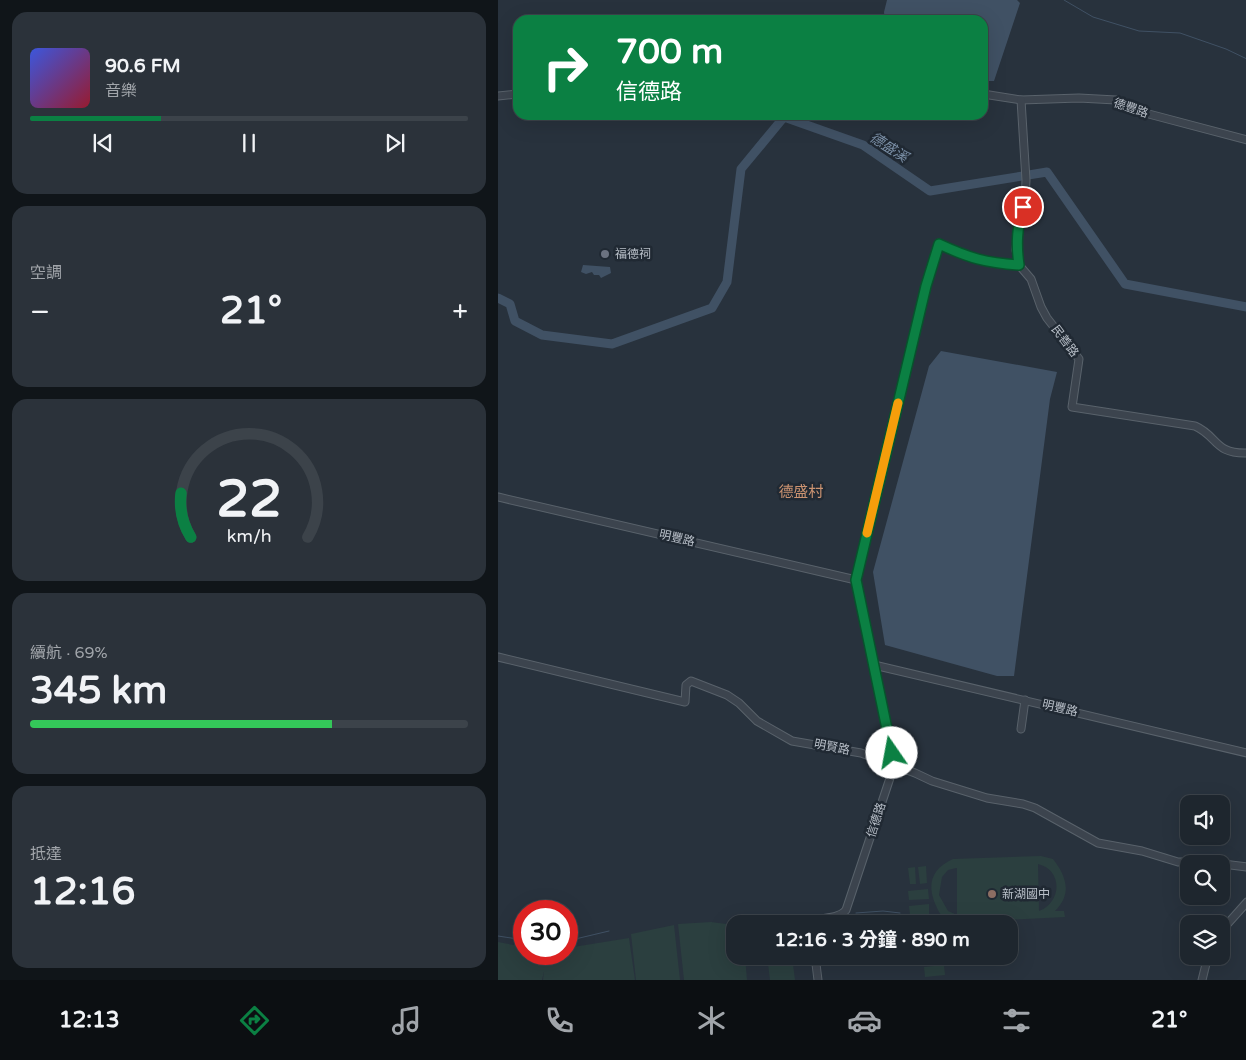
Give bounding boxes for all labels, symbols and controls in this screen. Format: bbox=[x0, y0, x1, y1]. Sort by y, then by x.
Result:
text: 700 m bbox=[616, 31, 723, 73]
icon: right bbox=[533, 35, 598, 100]
text: 90.6 FM bbox=[105, 55, 181, 77]
text: 信德路 bbox=[616, 79, 682, 105]
text: 音樂 bbox=[105, 81, 137, 101]
street label: 德豐路 bbox=[1112, 96, 1150, 120]
icon: previous bbox=[89, 129, 117, 157]
icon: pause bbox=[235, 129, 263, 157]
icon: next bbox=[381, 129, 409, 157]
water label: 德盛溪 bbox=[866, 129, 913, 167]
pin bbox=[1002, 186, 1044, 228]
icon: arrive bbox=[1009, 193, 1037, 221]
place label: 福德祠 bbox=[615, 247, 651, 261]
marker: 福德祠 bbox=[599, 248, 611, 260]
text: 空調 bbox=[30, 263, 62, 283]
text: 21° bbox=[220, 288, 282, 334]
text: − bbox=[30, 295, 50, 329]
text: + bbox=[452, 295, 468, 329]
street label: 民善路 bbox=[1049, 322, 1081, 360]
text: 22 bbox=[216, 468, 282, 531]
district label: 德盛村 bbox=[778, 483, 824, 501]
text: km/h bbox=[227, 526, 271, 547]
street label: 明豐路 bbox=[658, 527, 696, 549]
text: 續航 · 69% bbox=[30, 643, 108, 663]
text: 345 km bbox=[30, 668, 167, 714]
street label: 明豐路 bbox=[1041, 697, 1079, 719]
position arrow bbox=[865, 726, 917, 778]
street label: 明賢路 bbox=[813, 737, 851, 757]
map controls bbox=[1180, 795, 1230, 965]
button: sound bbox=[1180, 795, 1230, 845]
street label: 信德路 bbox=[864, 801, 888, 839]
text: 抵達 bbox=[30, 844, 62, 864]
button: search bbox=[1180, 855, 1230, 905]
text: 12:16 bbox=[30, 869, 135, 915]
place label: 新湖國中 bbox=[1002, 887, 1050, 901]
marker: 新湖國中 bbox=[986, 888, 998, 900]
speed limit sign: 30 bbox=[513, 900, 578, 965]
button: layers bbox=[1180, 915, 1230, 965]
text: 12:16 · 3 分鐘 · 890 m bbox=[774, 929, 970, 951]
icon: directions bbox=[237, 1003, 272, 1038]
icon: music bbox=[389, 1003, 424, 1038]
icon: phone bbox=[542, 1003, 577, 1038]
icon: climate bbox=[694, 1003, 729, 1038]
icon: car bbox=[847, 1003, 882, 1038]
icon: filters bbox=[999, 1003, 1034, 1038]
text: 12:13 bbox=[59, 1007, 120, 1033]
text: 21° bbox=[1151, 1007, 1187, 1033]

